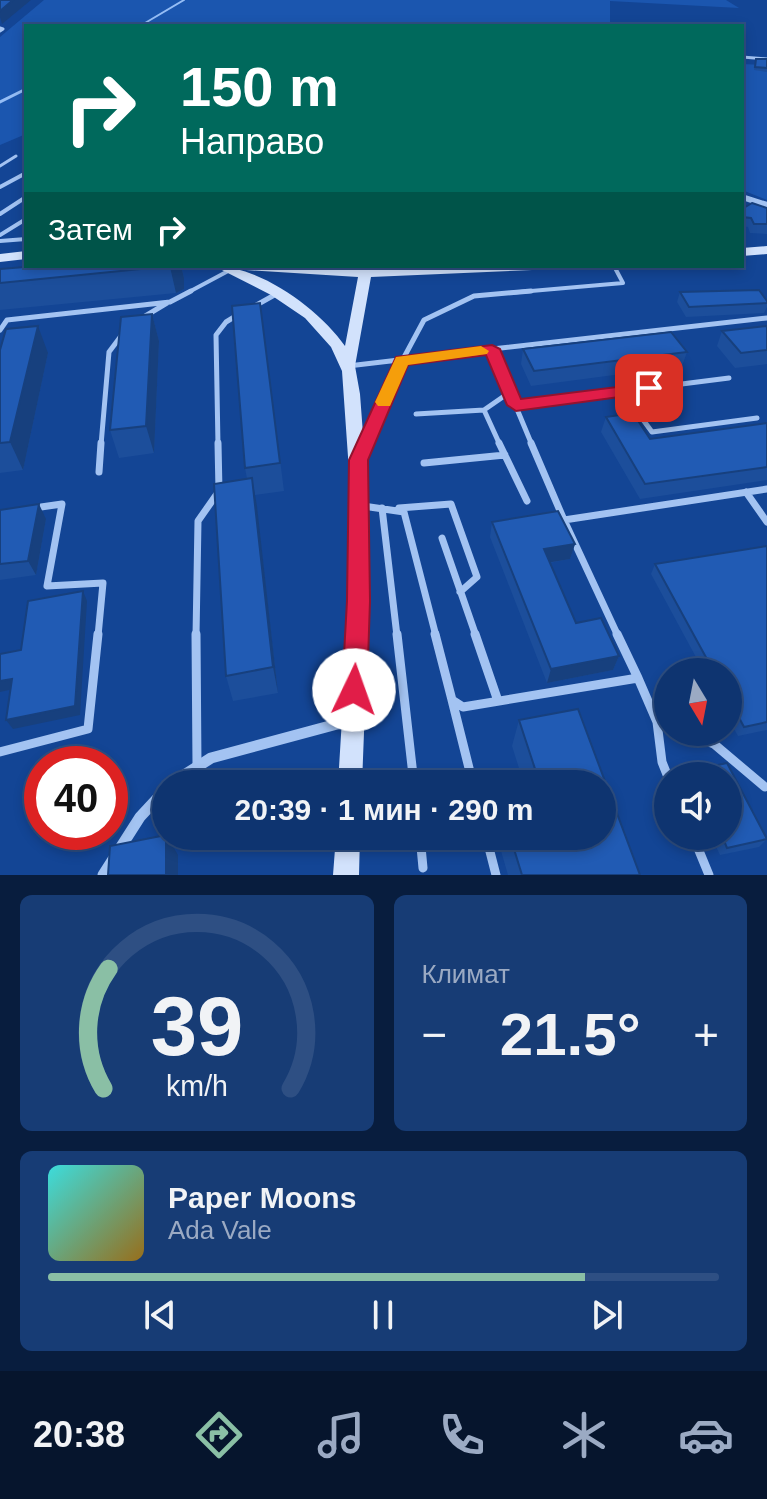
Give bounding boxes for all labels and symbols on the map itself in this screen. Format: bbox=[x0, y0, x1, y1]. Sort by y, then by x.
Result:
pin bbox=[615, 354, 683, 422]
position arrow bbox=[312, 648, 396, 732]
north arrow bbox=[654, 658, 742, 746]
speed limit sign: 40 bbox=[24, 746, 128, 850]

